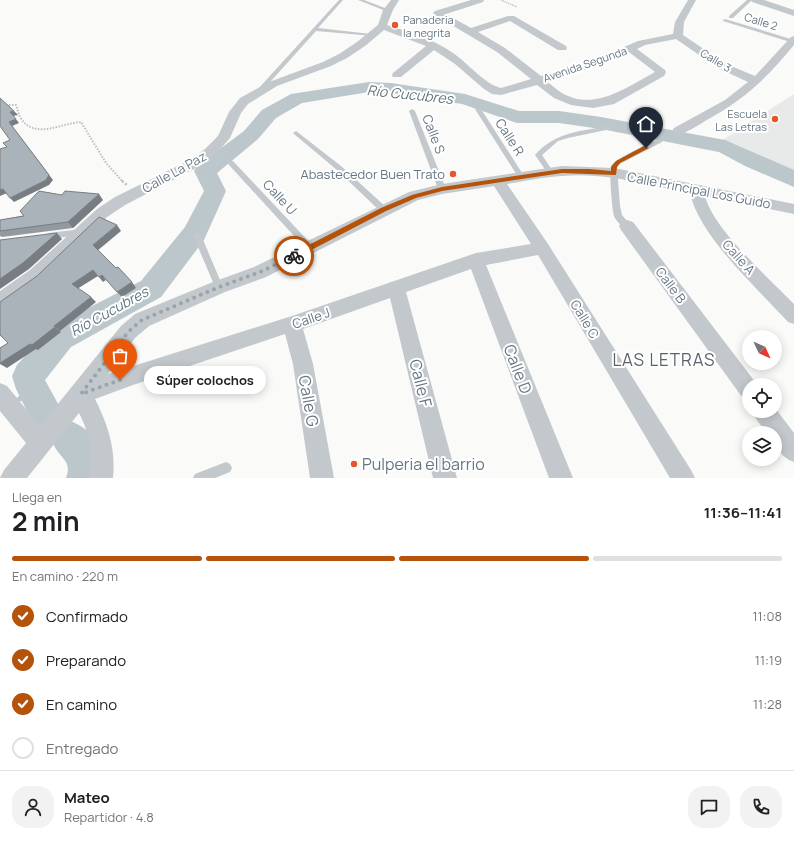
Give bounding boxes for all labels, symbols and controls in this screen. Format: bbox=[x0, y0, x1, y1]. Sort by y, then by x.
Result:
street label: Calle 2 bbox=[743, 9, 779, 33]
place label: Panaderia la negrita bbox=[403, 12, 454, 40]
marker: Panaderia la negrita bbox=[390, 20, 400, 30]
street label: Avenida Segunda bbox=[541, 43, 629, 85]
street label: Calle 3 bbox=[698, 45, 734, 75]
water label: Río Cucubres bbox=[366, 80, 456, 108]
place label: Escuela Las Letras bbox=[715, 106, 767, 134]
pin bbox=[629, 107, 663, 148]
street label: Calle S bbox=[418, 112, 450, 156]
icon: home bbox=[635, 113, 657, 135]
marker: Escuela Las Letras bbox=[770, 114, 780, 124]
street label: Calle R bbox=[491, 115, 529, 159]
street label: Calle La Paz bbox=[139, 147, 209, 197]
place label: Abastecedor Buen Trato bbox=[300, 165, 445, 183]
street label: Calle Principal Los Guido bbox=[626, 167, 772, 213]
marker: Abastecedor Buen Trato bbox=[448, 169, 458, 179]
street label: Calle U bbox=[259, 176, 301, 218]
courier bbox=[274, 236, 314, 276]
street label: Calle A bbox=[719, 236, 759, 278]
icon: bike bbox=[283, 245, 305, 267]
street label: Calle B bbox=[652, 263, 690, 307]
water label: Río Cucubres bbox=[67, 281, 153, 340]
street label: Calle C bbox=[566, 296, 604, 342]
street label: Calle J bbox=[290, 303, 332, 333]
north arrow bbox=[742, 330, 782, 370]
map controls bbox=[742, 330, 782, 466]
pin bbox=[103, 339, 137, 380]
street label: Calle D bbox=[499, 341, 538, 397]
icon: bag bbox=[109, 345, 131, 367]
district label: LAS LETRAS bbox=[612, 348, 716, 371]
street label: Calle F bbox=[404, 357, 438, 409]
callout: Súper colochos bbox=[144, 366, 266, 394]
text: Súper colochos bbox=[156, 371, 254, 389]
street label: Calle G bbox=[294, 374, 324, 428]
button: locate bbox=[742, 378, 782, 418]
button: layers bbox=[742, 426, 782, 466]
place label: Pulperia el barrio bbox=[362, 453, 485, 475]
marker: Pulperia el barrio bbox=[349, 459, 359, 469]
text: Llega en bbox=[12, 488, 62, 506]
text: 11:36–11:41 bbox=[704, 502, 782, 523]
text: 2 min bbox=[12, 503, 80, 539]
text: En camino · 220 m bbox=[12, 567, 118, 585]
icon: check bbox=[12, 605, 34, 627]
text: Confirmado bbox=[46, 606, 128, 627]
text: 11:08 bbox=[752, 607, 782, 625]
icon: check bbox=[12, 649, 34, 671]
text: Preparando bbox=[46, 650, 126, 671]
text: 11:19 bbox=[755, 651, 782, 669]
icon: check bbox=[12, 693, 34, 715]
text: En camino bbox=[46, 694, 117, 715]
text: 11:28 bbox=[753, 695, 782, 713]
text: Entregado bbox=[46, 738, 118, 759]
button: person bbox=[12, 786, 54, 828]
button: chat bbox=[688, 786, 730, 828]
button: phone bbox=[740, 786, 782, 828]
text: Mateo bbox=[64, 787, 110, 808]
text: Repartidor · 4.8 bbox=[64, 808, 154, 826]

